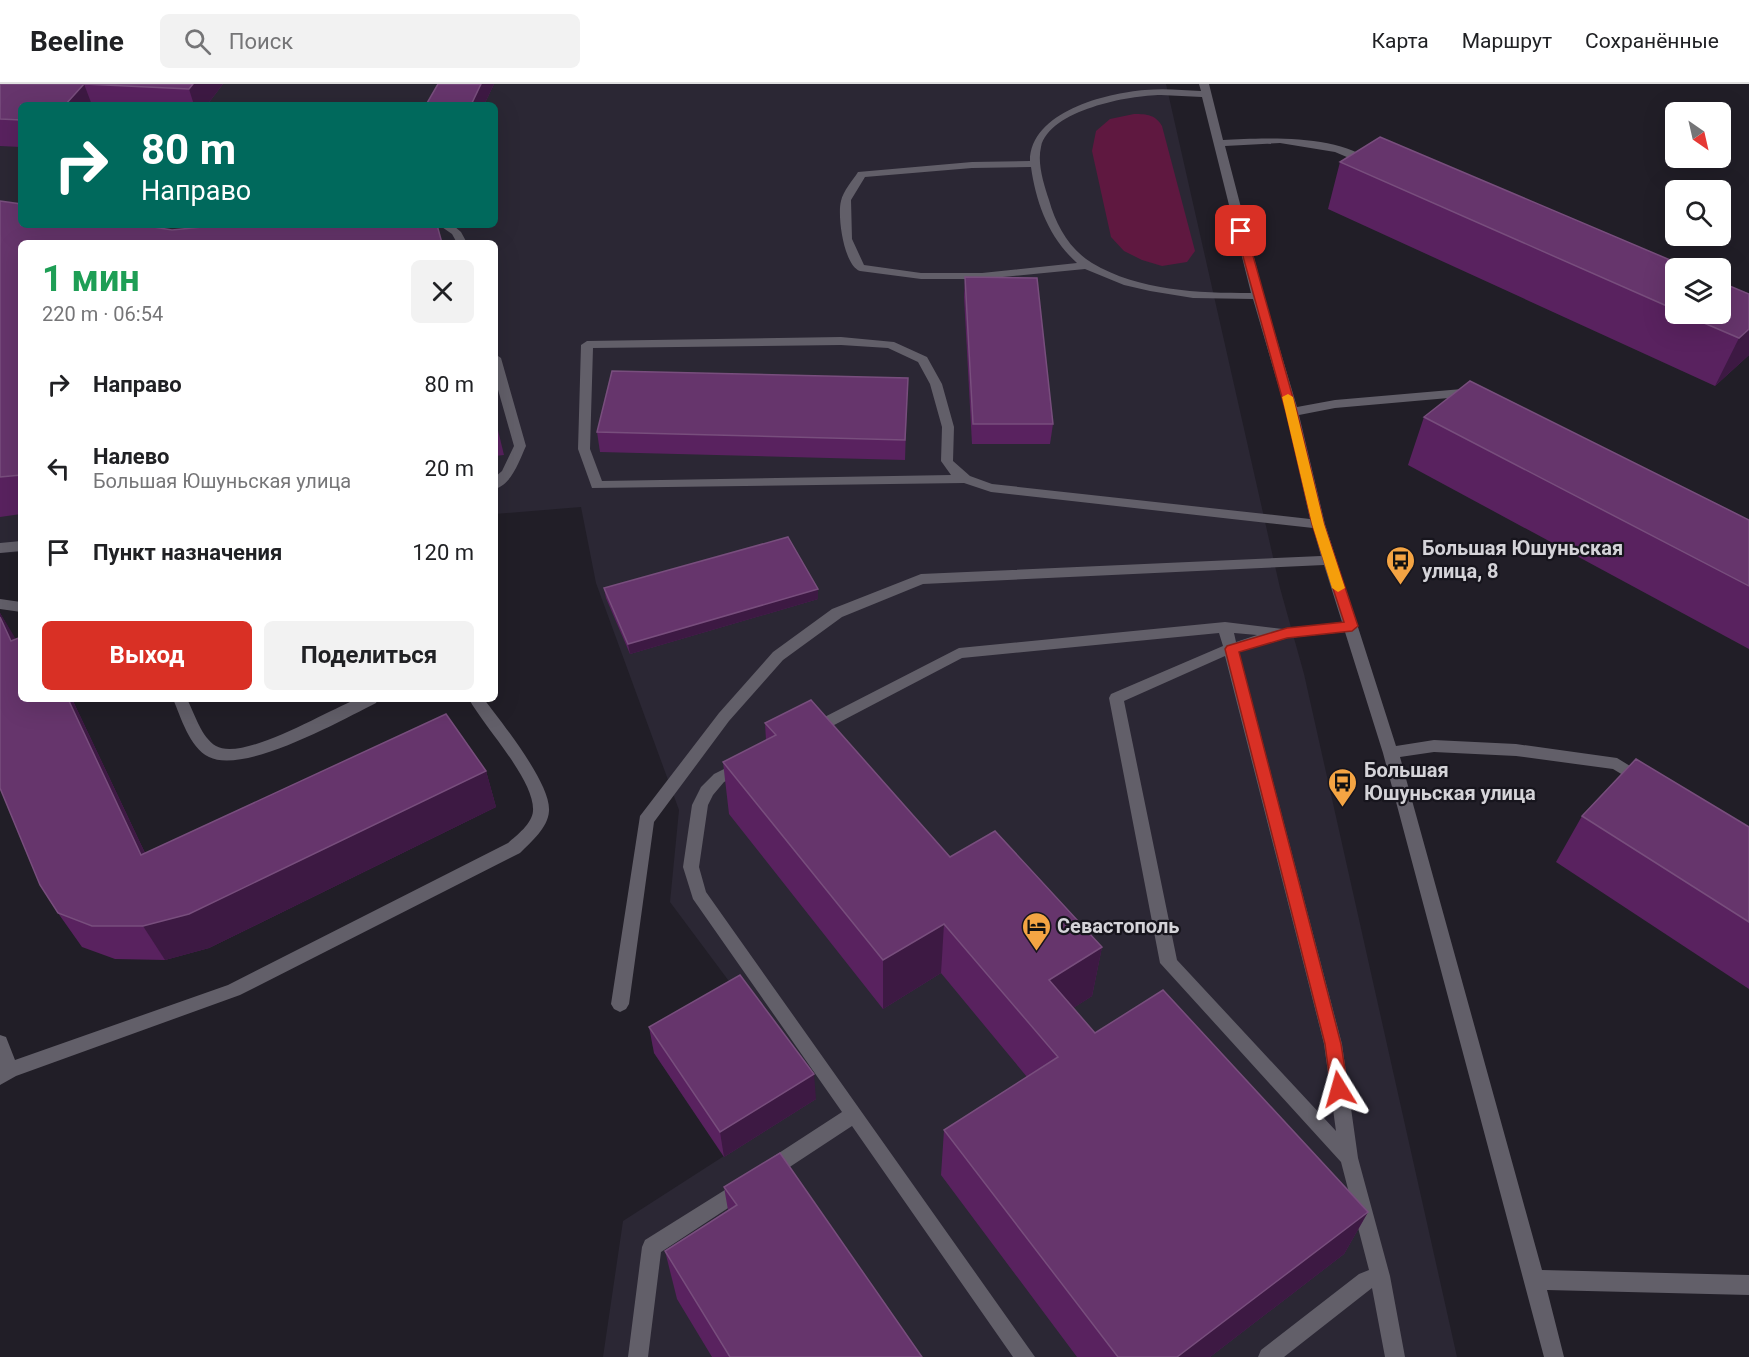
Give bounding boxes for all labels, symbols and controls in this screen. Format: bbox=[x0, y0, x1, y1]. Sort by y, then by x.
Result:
search box bbox=[160, 14, 580, 68]
text: Beeline bbox=[30, 25, 124, 58]
icon: search bbox=[181, 25, 214, 58]
text: Поиск bbox=[229, 29, 293, 54]
text: Карта bbox=[1372, 29, 1429, 53]
text: Маршрут bbox=[1462, 29, 1552, 53]
text: Сохранённые bbox=[1585, 29, 1719, 53]
north arrow bbox=[1665, 102, 1731, 168]
map controls bbox=[1665, 102, 1731, 324]
text: 80 m bbox=[141, 125, 236, 174]
icon: right bbox=[42, 126, 120, 204]
text: Направо bbox=[141, 175, 251, 207]
button: search bbox=[1665, 180, 1731, 246]
pin bbox=[1215, 205, 1266, 256]
icon: arrive bbox=[1224, 214, 1257, 247]
text: 1 мин bbox=[42, 258, 140, 300]
button: layers bbox=[1665, 258, 1731, 324]
button: close bbox=[411, 260, 474, 323]
text: 220 m · 06:54 bbox=[42, 302, 163, 326]
icon: right bbox=[42, 368, 75, 401]
text: Направо bbox=[93, 372, 182, 397]
text: 80 m bbox=[425, 372, 474, 397]
text: Налево bbox=[93, 444, 170, 469]
icon: left bbox=[42, 452, 75, 485]
text: 20 m bbox=[425, 456, 474, 481]
text: Большая Юшуньская улица bbox=[93, 469, 351, 493]
icon: arrive bbox=[42, 536, 75, 569]
place label: Большая Юшуньская улица, 8 bbox=[1422, 536, 1623, 583]
text: Пункт назначения bbox=[93, 540, 282, 565]
text: 120 m bbox=[412, 540, 474, 565]
bus stop icon: Большая Юшуньская улица, 8 bbox=[1385, 544, 1417, 586]
button: Выход bbox=[42, 621, 252, 690]
button: Поделиться bbox=[264, 621, 474, 690]
place label: Большая Юшуньская улица bbox=[1364, 758, 1536, 805]
bus stop icon: Большая Юшуньская улица bbox=[1327, 766, 1359, 808]
hotel icon: Севастополь bbox=[1020, 910, 1052, 952]
place label: Севастополь bbox=[1057, 914, 1179, 938]
position arrow bbox=[1307, 1057, 1371, 1121]

